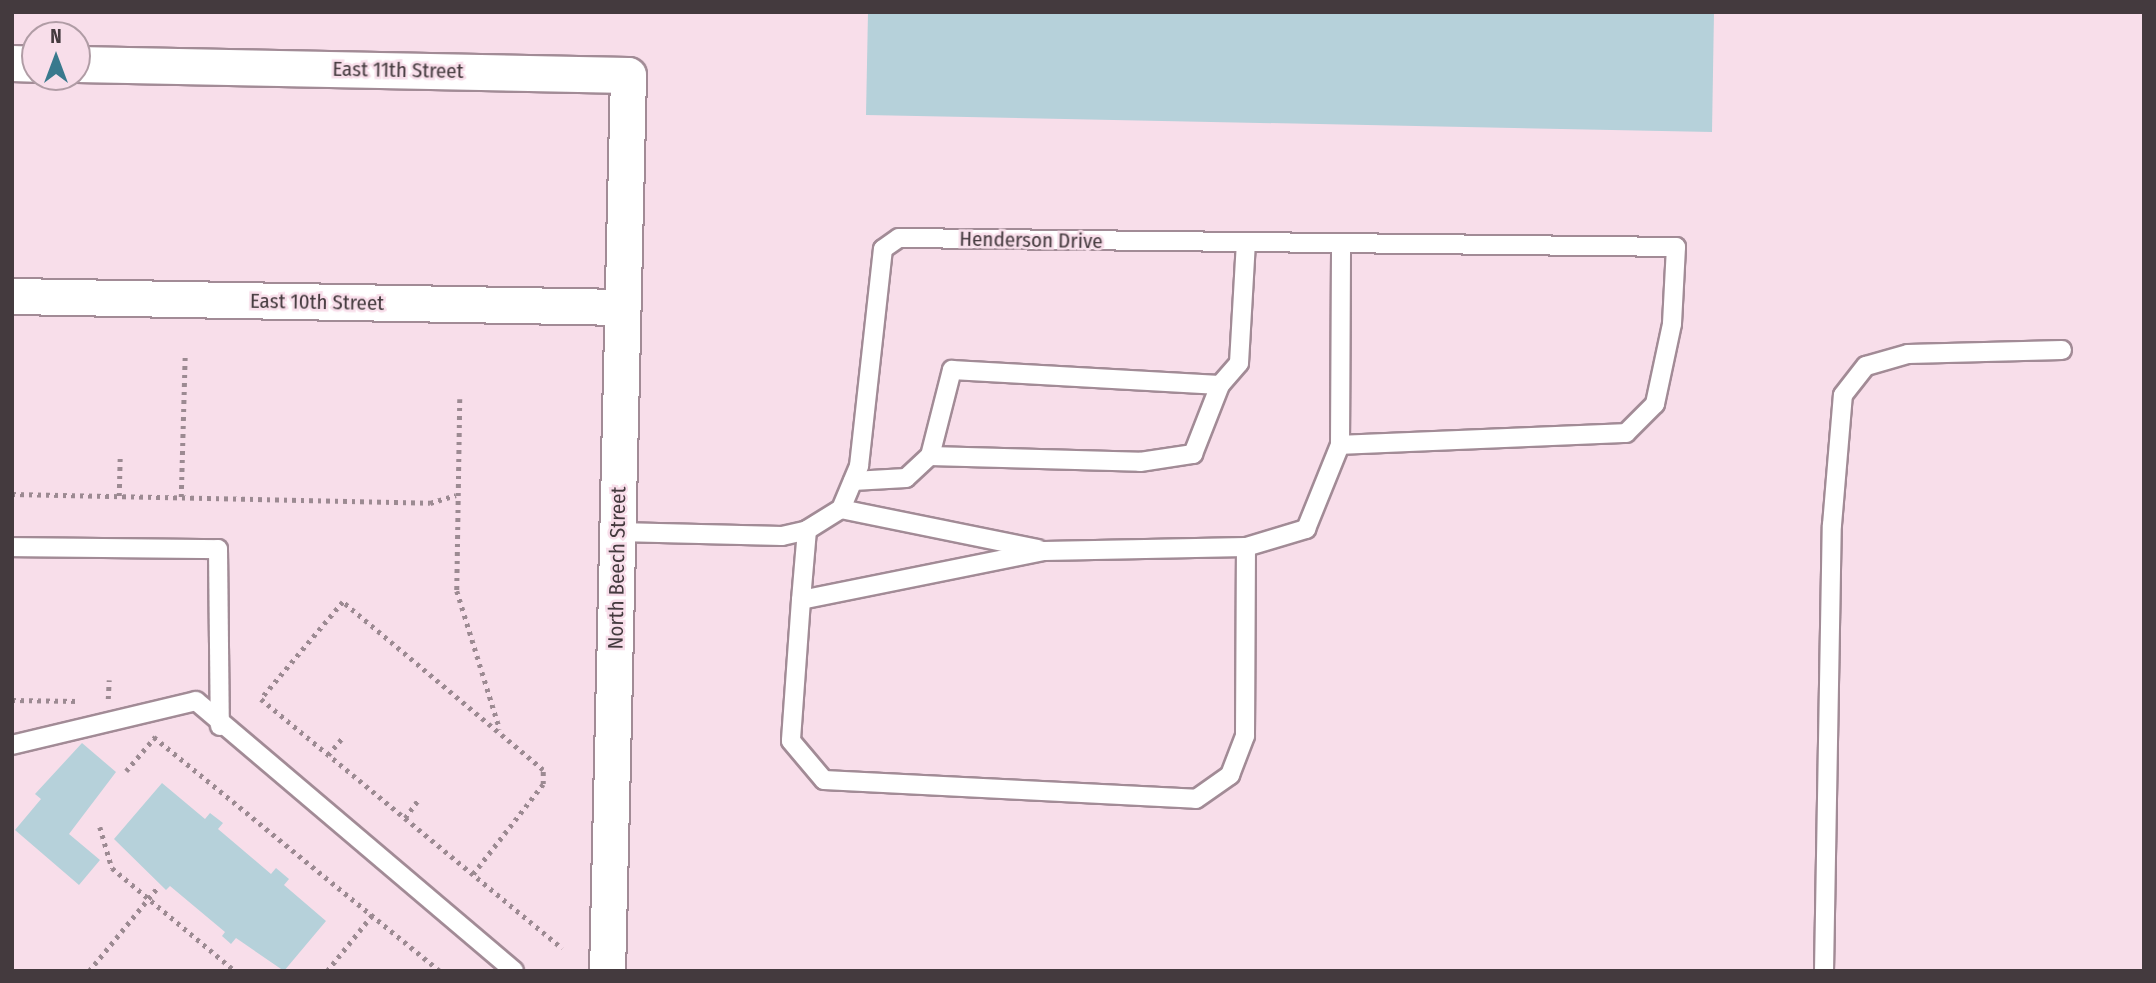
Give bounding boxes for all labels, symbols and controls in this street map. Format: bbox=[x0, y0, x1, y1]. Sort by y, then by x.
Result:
north arrow bbox=[21, 21, 91, 91]
text: N bbox=[50, 25, 62, 48]
street label: East 11th Street bbox=[332, 56, 464, 84]
street label: Henderson Drive bbox=[959, 226, 1103, 254]
street label: East 10th Street bbox=[250, 288, 384, 316]
street label: North Beech Street bbox=[603, 486, 631, 650]

